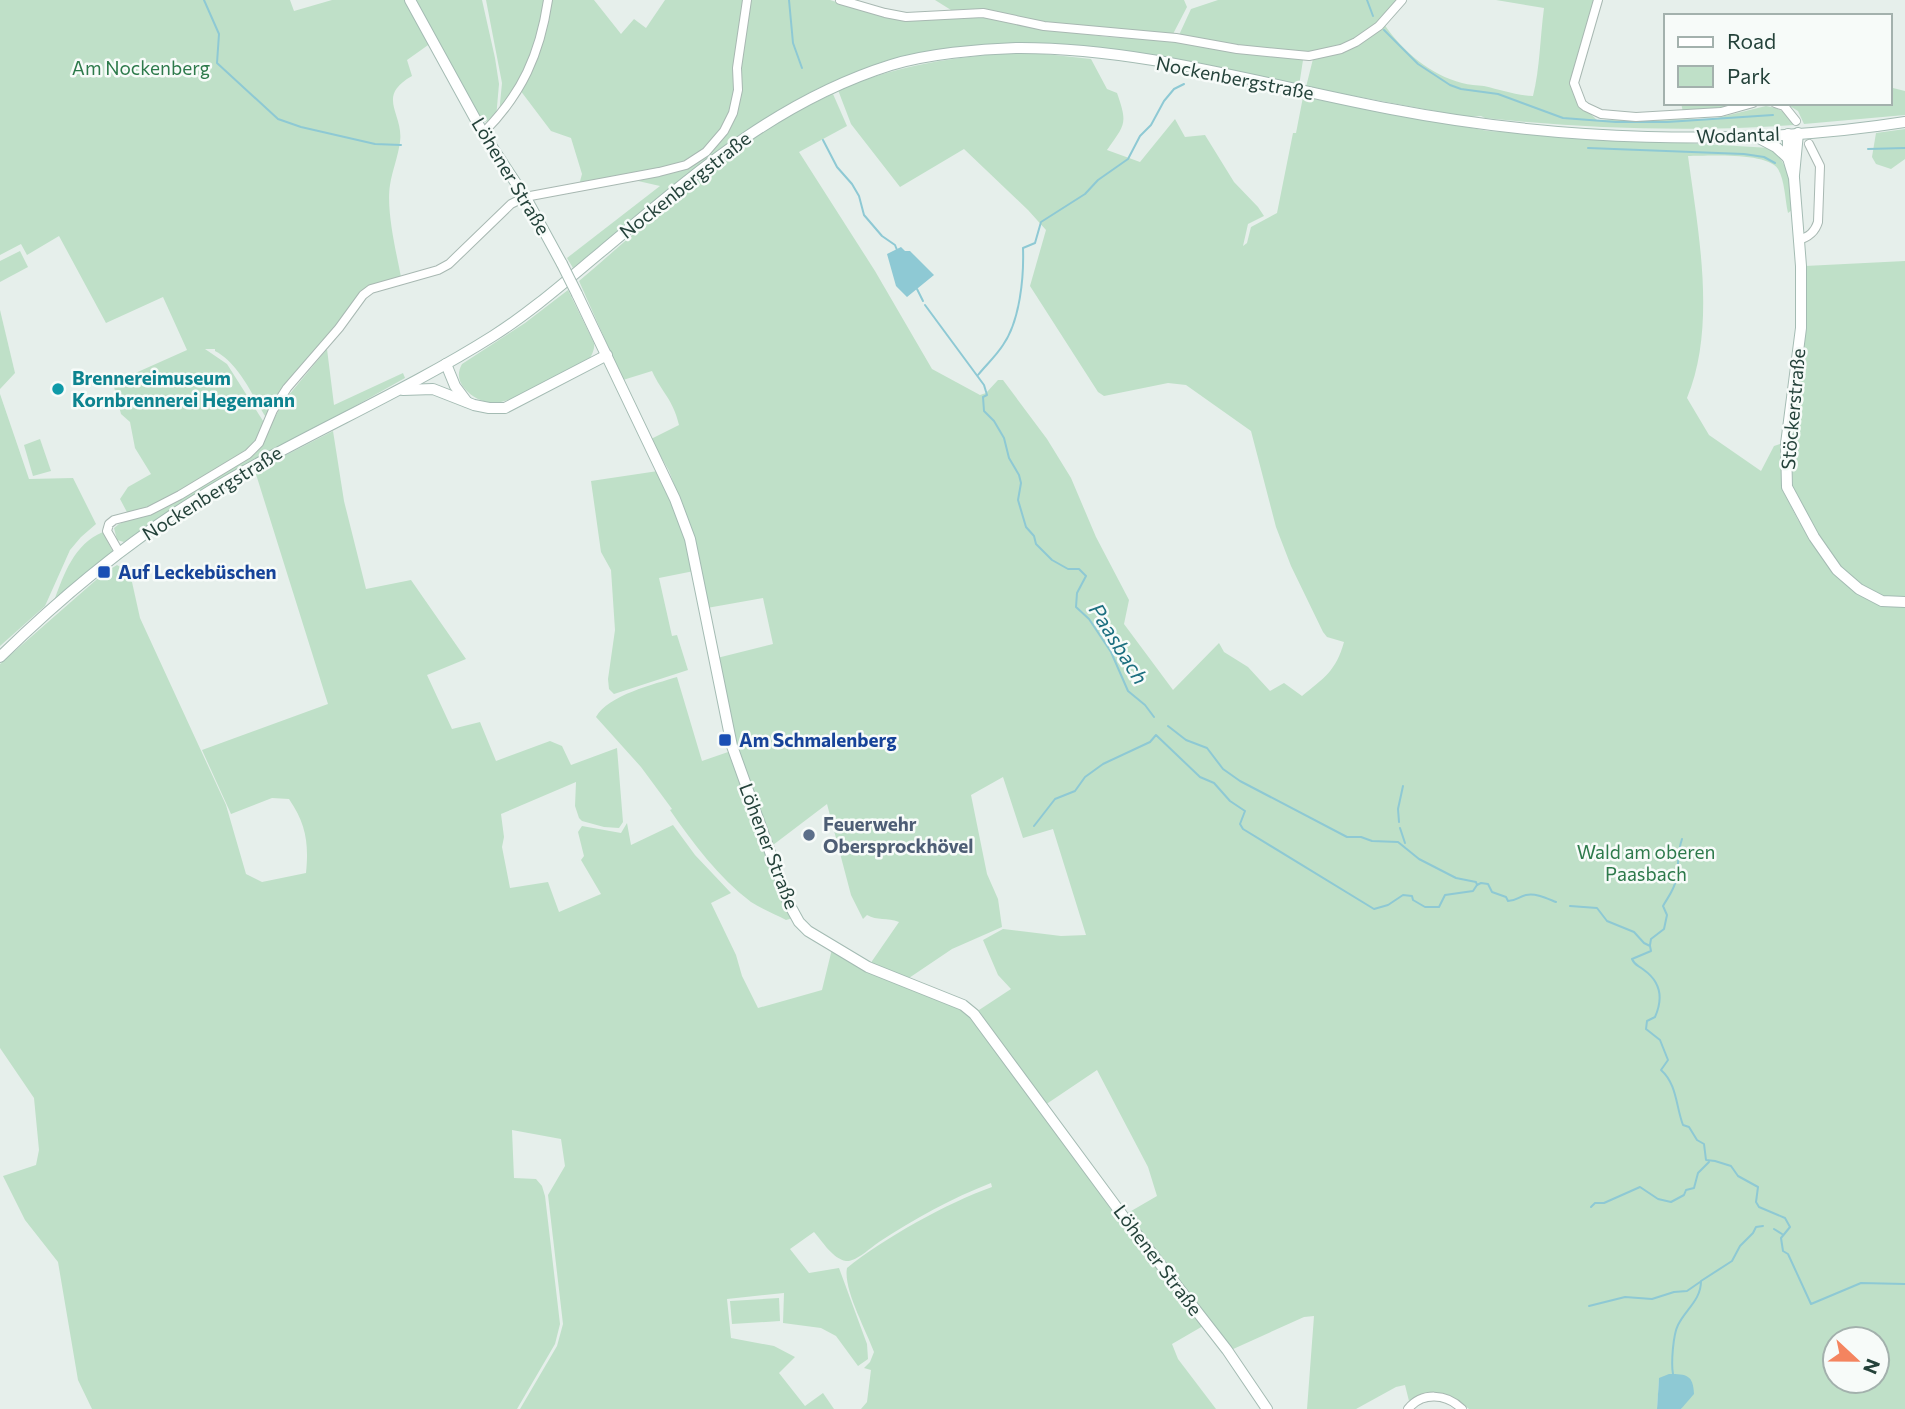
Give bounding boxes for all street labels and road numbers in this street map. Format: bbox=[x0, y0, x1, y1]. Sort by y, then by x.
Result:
street label: Nockenbergstraße bbox=[1154, 51, 1316, 104]
street label: Löhener Straße bbox=[467, 113, 556, 239]
street label: Wodantal bbox=[1696, 122, 1780, 147]
street label: Nockenbergstraße bbox=[614, 126, 755, 243]
street label: Stöckerstraße bbox=[1776, 347, 1809, 471]
street label: Nockenbergstraße bbox=[138, 440, 286, 545]
street label: Löhener Straße bbox=[735, 780, 804, 912]
street label: Löhener Straße bbox=[1109, 1200, 1208, 1320]

